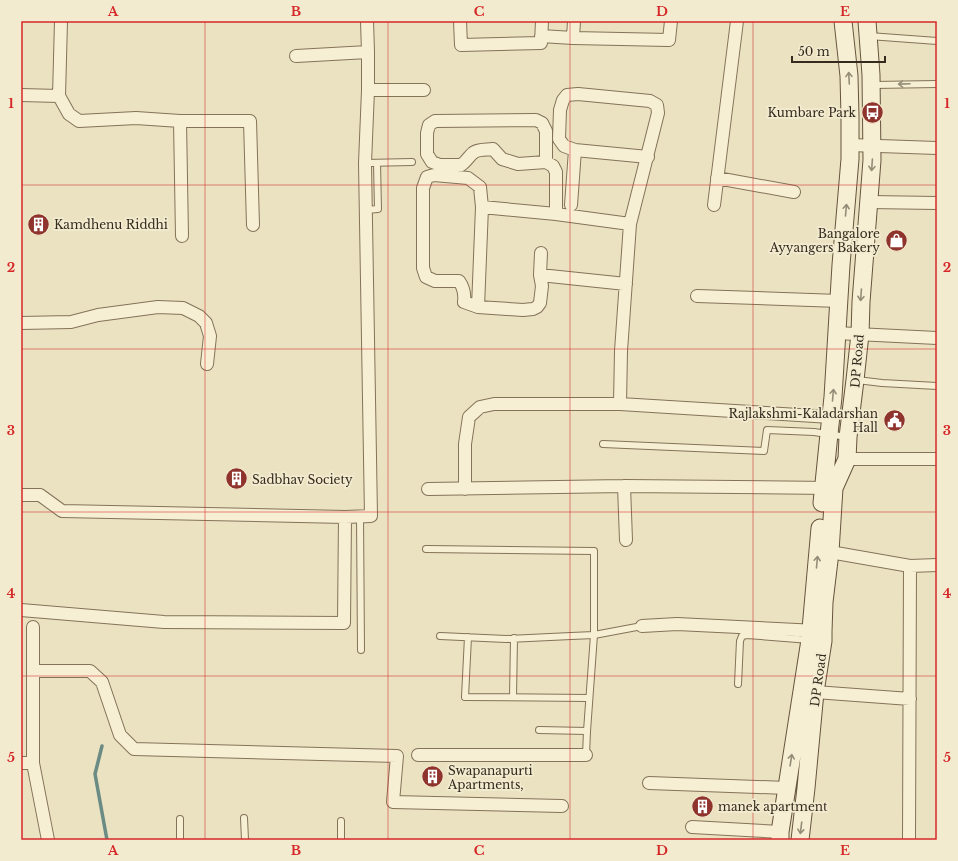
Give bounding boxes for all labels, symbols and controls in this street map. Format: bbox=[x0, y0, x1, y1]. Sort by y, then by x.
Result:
text: A bbox=[107, 3, 119, 20]
text: B bbox=[291, 3, 301, 20]
text: C bbox=[474, 3, 485, 20]
text: D bbox=[656, 3, 668, 20]
text: E bbox=[840, 3, 850, 20]
scale bar bbox=[792, 38, 885, 64]
text: 50 m bbox=[798, 44, 830, 59]
one-way arrow bbox=[846, 72, 853, 85]
one-way arrow bbox=[898, 81, 911, 88]
text: 1 bbox=[8, 95, 14, 112]
text: 1 bbox=[944, 95, 950, 112]
bus stop icon: Kumbare Park bbox=[859, 99, 885, 125]
place label: Kumbare Park bbox=[768, 105, 857, 120]
one-way arrow bbox=[868, 158, 875, 171]
one-way arrow bbox=[842, 204, 849, 217]
building icon: Kamdhenu Riddhi bbox=[25, 211, 51, 237]
place label: Kamdhenu Riddhi bbox=[54, 217, 168, 232]
place label: Bangalore Ayyangers Bakery bbox=[769, 226, 880, 255]
shop icon: Bangalore Ayyangers Bakery bbox=[883, 227, 909, 253]
text: 2 bbox=[7, 259, 15, 276]
text: 2 bbox=[943, 259, 951, 276]
one-way arrow bbox=[858, 288, 865, 301]
street label: DP Road bbox=[847, 334, 867, 388]
one-way arrow bbox=[829, 389, 836, 402]
place label: Rajlakshmi-Kaladarshan Hall bbox=[729, 406, 878, 435]
public building icon: Rajlakshmi-Kaladarshan Hall bbox=[881, 407, 907, 433]
text: 3 bbox=[7, 422, 15, 439]
text: 3 bbox=[943, 422, 951, 439]
building icon: Sadbhav Society bbox=[223, 466, 249, 492]
place label: Sadbhav Society bbox=[252, 472, 353, 487]
one-way arrow bbox=[813, 556, 820, 569]
text: 4 bbox=[7, 585, 16, 602]
text: 4 bbox=[943, 585, 952, 602]
street label: DP Road bbox=[807, 652, 829, 708]
text: 5 bbox=[7, 749, 15, 766]
text: 5 bbox=[943, 749, 951, 766]
one-way arrow bbox=[787, 754, 795, 767]
place label: Swapanapurti Apartments, bbox=[447, 763, 533, 792]
building icon: Swapanapurti Apartments, bbox=[419, 764, 445, 790]
building icon: manek apartment bbox=[689, 793, 715, 819]
place label: manek apartment bbox=[718, 799, 828, 814]
one-way arrow bbox=[797, 821, 805, 834]
text: A bbox=[107, 842, 119, 859]
text: B bbox=[291, 842, 301, 859]
text: C bbox=[474, 842, 485, 859]
text: D bbox=[656, 842, 668, 859]
text: E bbox=[840, 842, 850, 859]

